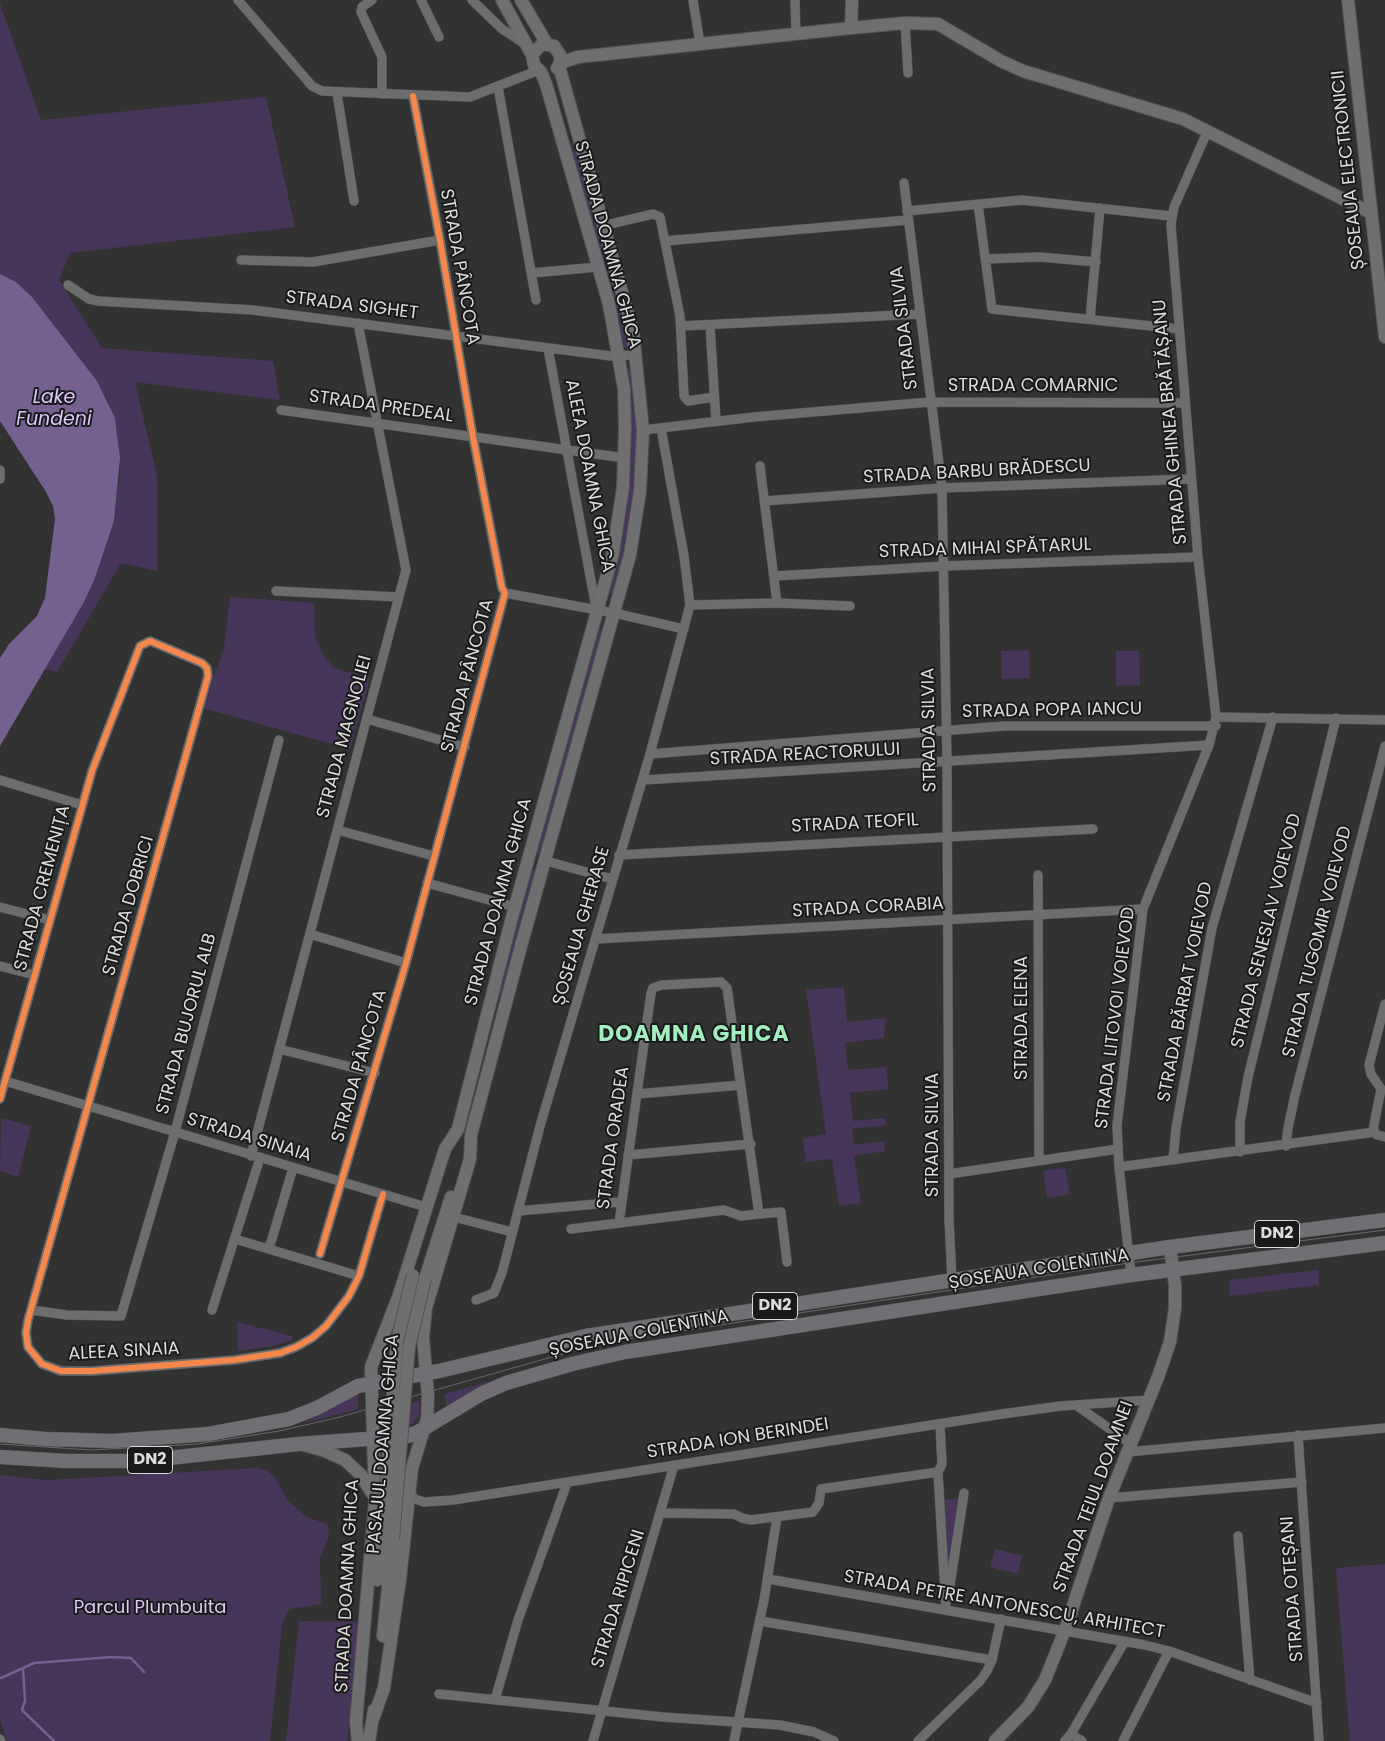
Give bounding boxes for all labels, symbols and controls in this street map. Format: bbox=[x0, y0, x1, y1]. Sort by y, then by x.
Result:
street label: ȘOSEAUA ELECTRONICII bbox=[1328, 69, 1370, 271]
street label: STRADA DOAMNA GHICA bbox=[569, 139, 645, 351]
street label: STRADA PÂNCOTA bbox=[435, 187, 483, 347]
street label: STRADA SILVIA bbox=[887, 265, 923, 391]
street label: STRADA SIGHET bbox=[284, 287, 420, 325]
street label: STRADA GHINEA BRĂTĂȘANU bbox=[1150, 298, 1192, 546]
street label: STRADA COMARNIC bbox=[948, 375, 1118, 397]
street label: ALEEA DOAMNA GHICA bbox=[560, 378, 618, 574]
street label: STRADA PREDEAL bbox=[307, 386, 455, 428]
water label: Lake Fundeni bbox=[16, 387, 92, 431]
street label: STRADA BARBU BRĂDESCU bbox=[863, 455, 1091, 489]
street label: STRADA MIHAI SPĂTARUL bbox=[878, 534, 1092, 564]
street label: STRADA PÂNCOTA bbox=[437, 597, 499, 755]
street label: STRADA MAGNOLIEI bbox=[313, 653, 377, 821]
street label: STRADA SILVIA bbox=[918, 668, 942, 792]
street label: STRADA POPA IANCU bbox=[962, 699, 1142, 723]
street label: STRADA REACTORULUI bbox=[709, 739, 901, 771]
street label: STRADA DOAMNA GHICA bbox=[461, 796, 537, 1008]
street label: STRADA CREMENIȚA bbox=[10, 803, 76, 973]
street label: STRADA TEOFIL bbox=[791, 810, 919, 838]
street label: STRADA SENESLAV VOIEVOD bbox=[1227, 811, 1307, 1051]
street label: STRADA TUGOMIR VOIEVOD bbox=[1279, 824, 1357, 1060]
street label: STRADA DOBRICI bbox=[99, 834, 159, 978]
street label: ȘOSEAUA GHERASE bbox=[549, 844, 615, 1008]
street label: STRADA BĂRBAT VOIEVOD bbox=[1154, 880, 1218, 1104]
street label: STRADA CORABIA bbox=[792, 893, 944, 923]
street label: STRADA LITOVOI VOIEVOD bbox=[1092, 906, 1140, 1130]
street label: STRADA BUJORUL ALB bbox=[152, 931, 222, 1117]
street label: STRADA ELENA bbox=[1011, 956, 1033, 1080]
street label: STRADA PÂNCOTA bbox=[328, 987, 392, 1145]
district label: DOAMNA GHICA bbox=[597, 1022, 791, 1048]
street label: STRADA ORADEA bbox=[593, 1065, 635, 1211]
street label: STRADA SILVIA bbox=[922, 1073, 944, 1197]
street label: STRADA SINAIA bbox=[184, 1109, 314, 1167]
road number: DN2 bbox=[1254, 1220, 1300, 1248]
street label: ȘOSEAUA COLENTINA bbox=[947, 1245, 1131, 1295]
road number: DN2 bbox=[752, 1292, 798, 1320]
street label: ȘOSEAUA COLENTINA bbox=[547, 1306, 731, 1362]
street label: PASAJUL DOAMNA GHICA bbox=[364, 1333, 404, 1555]
street label: ALEEA SINAIA bbox=[68, 1338, 180, 1366]
street label: STRADA TEIUL DOAMNEI bbox=[1049, 1398, 1139, 1596]
street label: STRADA ION BERINDEI bbox=[646, 1414, 830, 1464]
road number: DN2 bbox=[128, 1446, 172, 1474]
street label: STRADA DOAMNA GHICA bbox=[332, 1479, 364, 1693]
street label: STRADA OTEȘANI bbox=[1277, 1515, 1309, 1663]
street label: STRADA RIPICENI bbox=[588, 1527, 650, 1671]
street label: STRADA PETRE ANTONESCU, ARHITECT bbox=[842, 1566, 1166, 1644]
park label: Parcul Plumbuita bbox=[74, 1597, 226, 1619]

